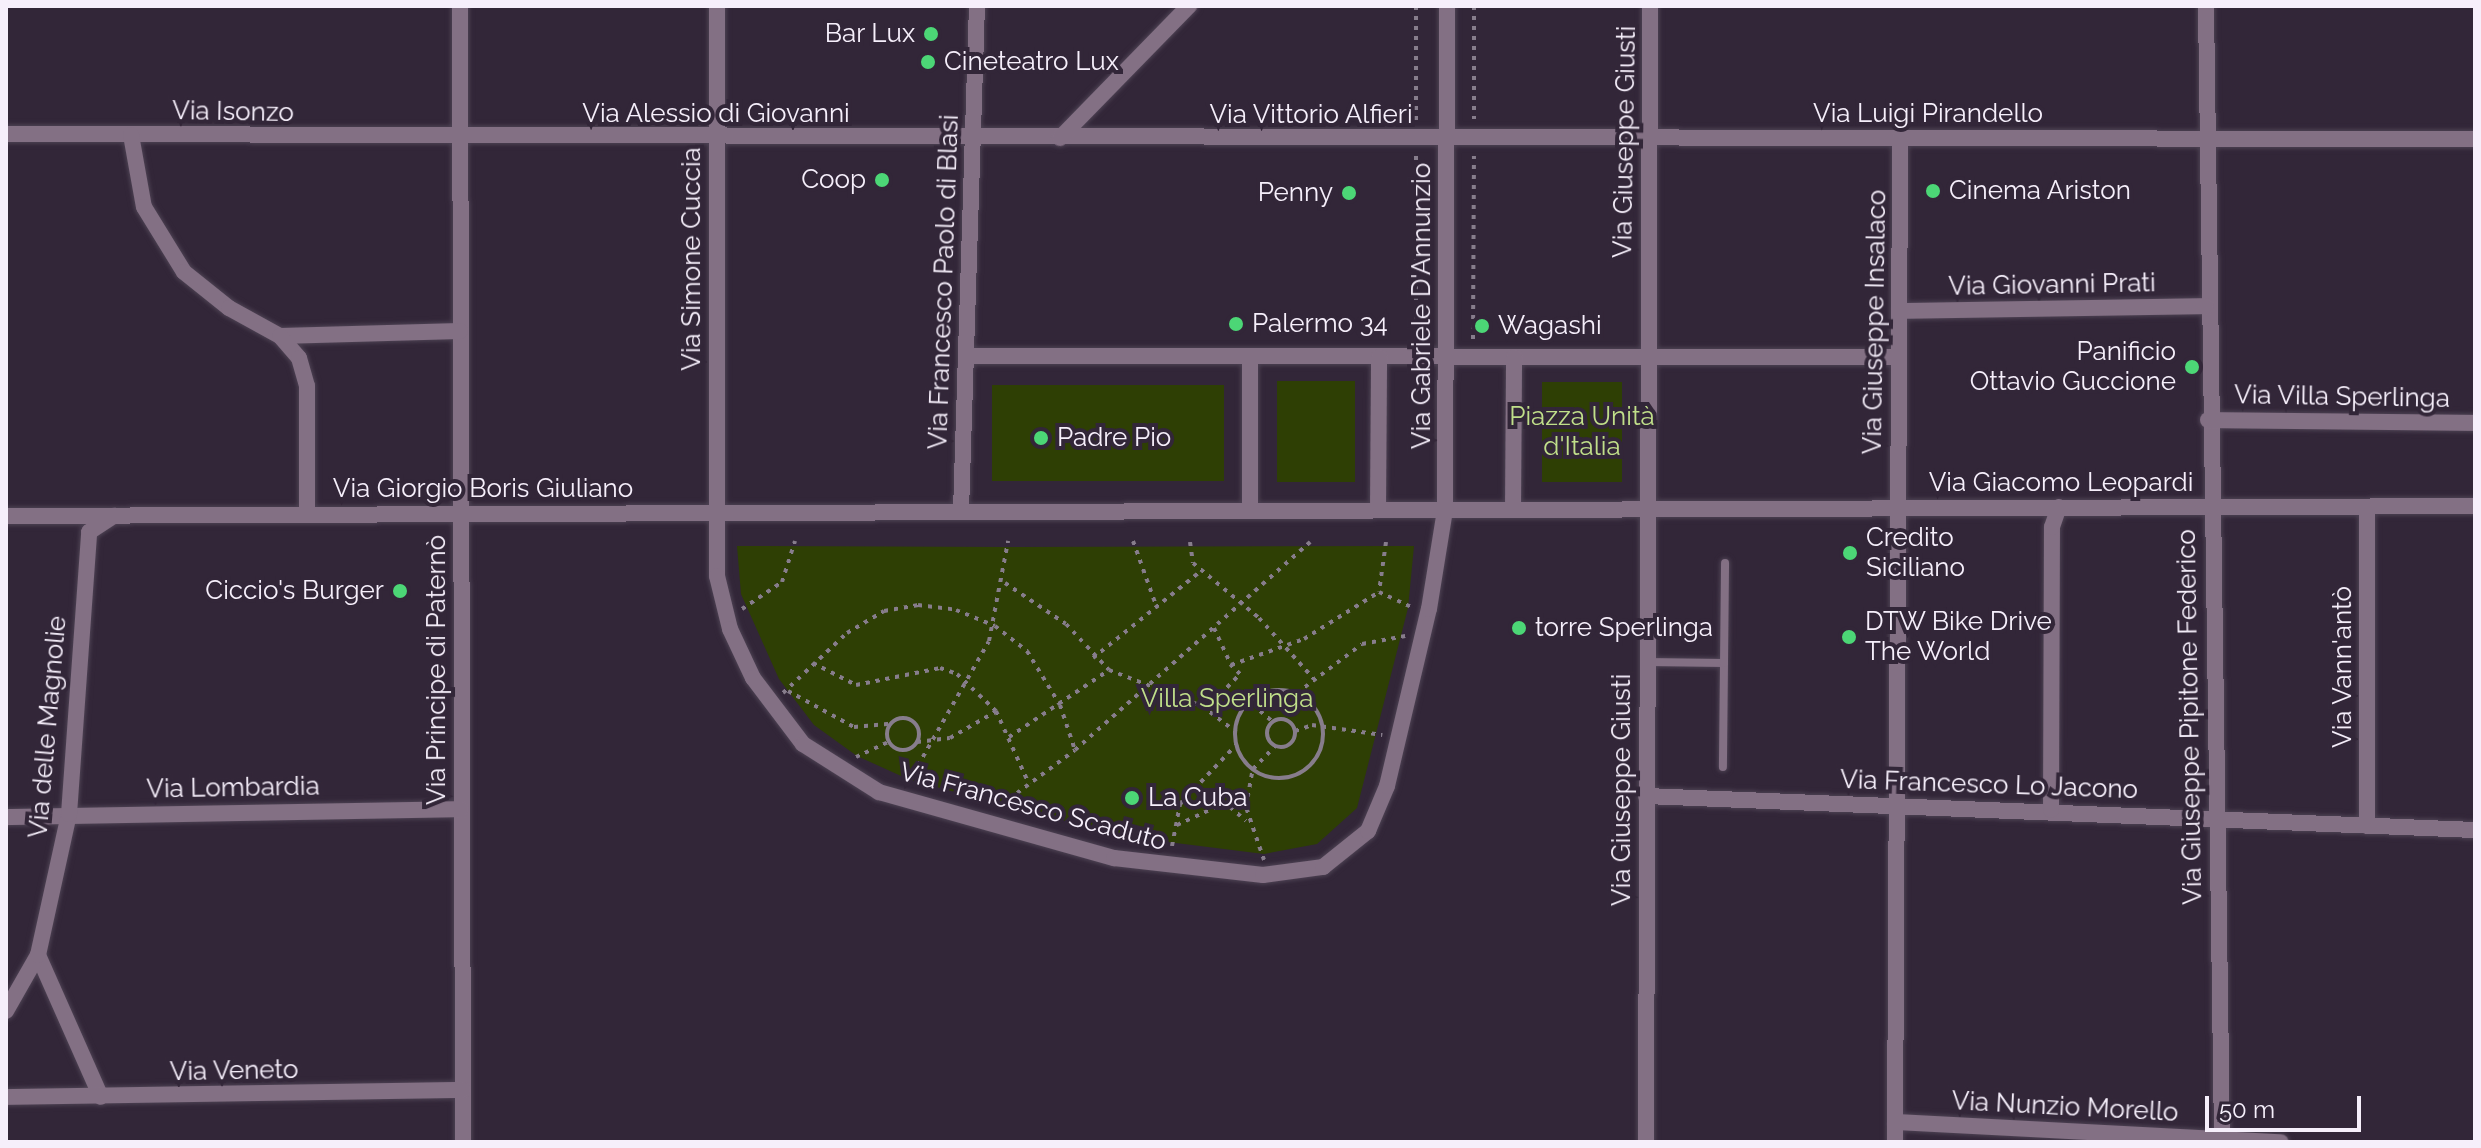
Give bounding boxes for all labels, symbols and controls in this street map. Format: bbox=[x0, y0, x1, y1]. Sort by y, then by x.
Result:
place label: Bar Lux bbox=[824, 18, 915, 50]
marker: Bar Lux bbox=[922, 25, 940, 43]
street label: Via Giuseppe Giusti bbox=[1607, 26, 1643, 258]
place label: Cineteatro Lux bbox=[944, 46, 1119, 78]
marker: Cineteatro Lux bbox=[919, 53, 937, 71]
street label: Via Isonzo bbox=[172, 95, 294, 129]
street label: Via Alessio di Giovanni bbox=[582, 98, 850, 130]
street label: Via Luigi Pirandello bbox=[1813, 98, 2043, 130]
street label: Via Vittorio Alfieri bbox=[1209, 99, 1413, 131]
street label: Via Francesco Paolo di Blasi bbox=[923, 114, 965, 450]
street label: Via Simone Cuccia bbox=[676, 147, 708, 371]
street label: Via Gabriele D'Annunzio bbox=[1406, 163, 1438, 449]
place label: Coop bbox=[801, 164, 866, 196]
marker: Coop bbox=[873, 171, 891, 189]
place label: Cinema Ariston bbox=[1949, 175, 2132, 207]
place label: Penny bbox=[1258, 177, 1333, 209]
marker: Cinema Ariston bbox=[1924, 182, 1942, 200]
marker: Penny bbox=[1340, 184, 1358, 202]
street label: Via Giuseppe Insalaco bbox=[1857, 189, 1893, 455]
street label: Via Giovanni Prati bbox=[1948, 268, 2156, 302]
place label: Palermo 34 bbox=[1252, 308, 1388, 340]
place label: Wagashi bbox=[1498, 310, 1602, 342]
marker: Palermo 34 bbox=[1227, 315, 1245, 333]
marker: Wagashi bbox=[1473, 317, 1491, 335]
place label: Panificio Ottavio Guccione bbox=[1970, 336, 2176, 398]
marker: Panificio Ottavio Guccione bbox=[2183, 358, 2201, 376]
street label: Via Villa Sperlinga bbox=[2233, 380, 2451, 414]
park label: Piazza Unità d'Italia bbox=[1509, 401, 1655, 462]
place label: Padre Pio bbox=[1057, 422, 1171, 454]
marker: Padre Pio bbox=[1032, 429, 1050, 447]
street label: Via Giacomo Leopardi bbox=[1929, 467, 2193, 499]
street label: Via Giorgio Boris Giuliano bbox=[333, 473, 633, 505]
place label: Credito Siciliano bbox=[1866, 522, 1965, 584]
street label: Via Giuseppe Pipitone Federico bbox=[2171, 529, 2209, 905]
street label: Via Principe di Paternò bbox=[421, 535, 453, 805]
marker: Credito Siciliano bbox=[1841, 544, 1859, 562]
place label: Ciccio's Burger bbox=[205, 575, 384, 607]
marker: Ciccio's Burger bbox=[391, 582, 409, 600]
street label: Via Vann'antò bbox=[2327, 586, 2359, 748]
place label: DTW Bike Drive The World bbox=[1865, 606, 2053, 668]
place label: torre Sperlinga bbox=[1535, 612, 1713, 644]
street label: Via delle Magnolie bbox=[23, 614, 73, 840]
marker: torre Sperlinga bbox=[1510, 619, 1528, 637]
marker: DTW Bike Drive The World bbox=[1840, 628, 1858, 646]
street label: Via Giuseppe Giusti bbox=[1606, 674, 1638, 906]
park label: Villa Sperlinga bbox=[1141, 683, 1313, 715]
street label: Via Francesco Scaduto bbox=[896, 756, 1170, 858]
street label: Via Francesco Lo Jacono bbox=[1839, 764, 2139, 806]
street label: Via Lombardia bbox=[146, 771, 320, 805]
place label: La Cuba bbox=[1148, 782, 1247, 814]
marker: La Cuba bbox=[1123, 789, 1141, 807]
street label: Via Veneto bbox=[169, 1054, 299, 1088]
scale bar bbox=[2209, 1080, 2365, 1130]
street label: Via Nunzio Morello bbox=[1951, 1085, 2179, 1129]
text: 50 m bbox=[2219, 1095, 2275, 1124]

